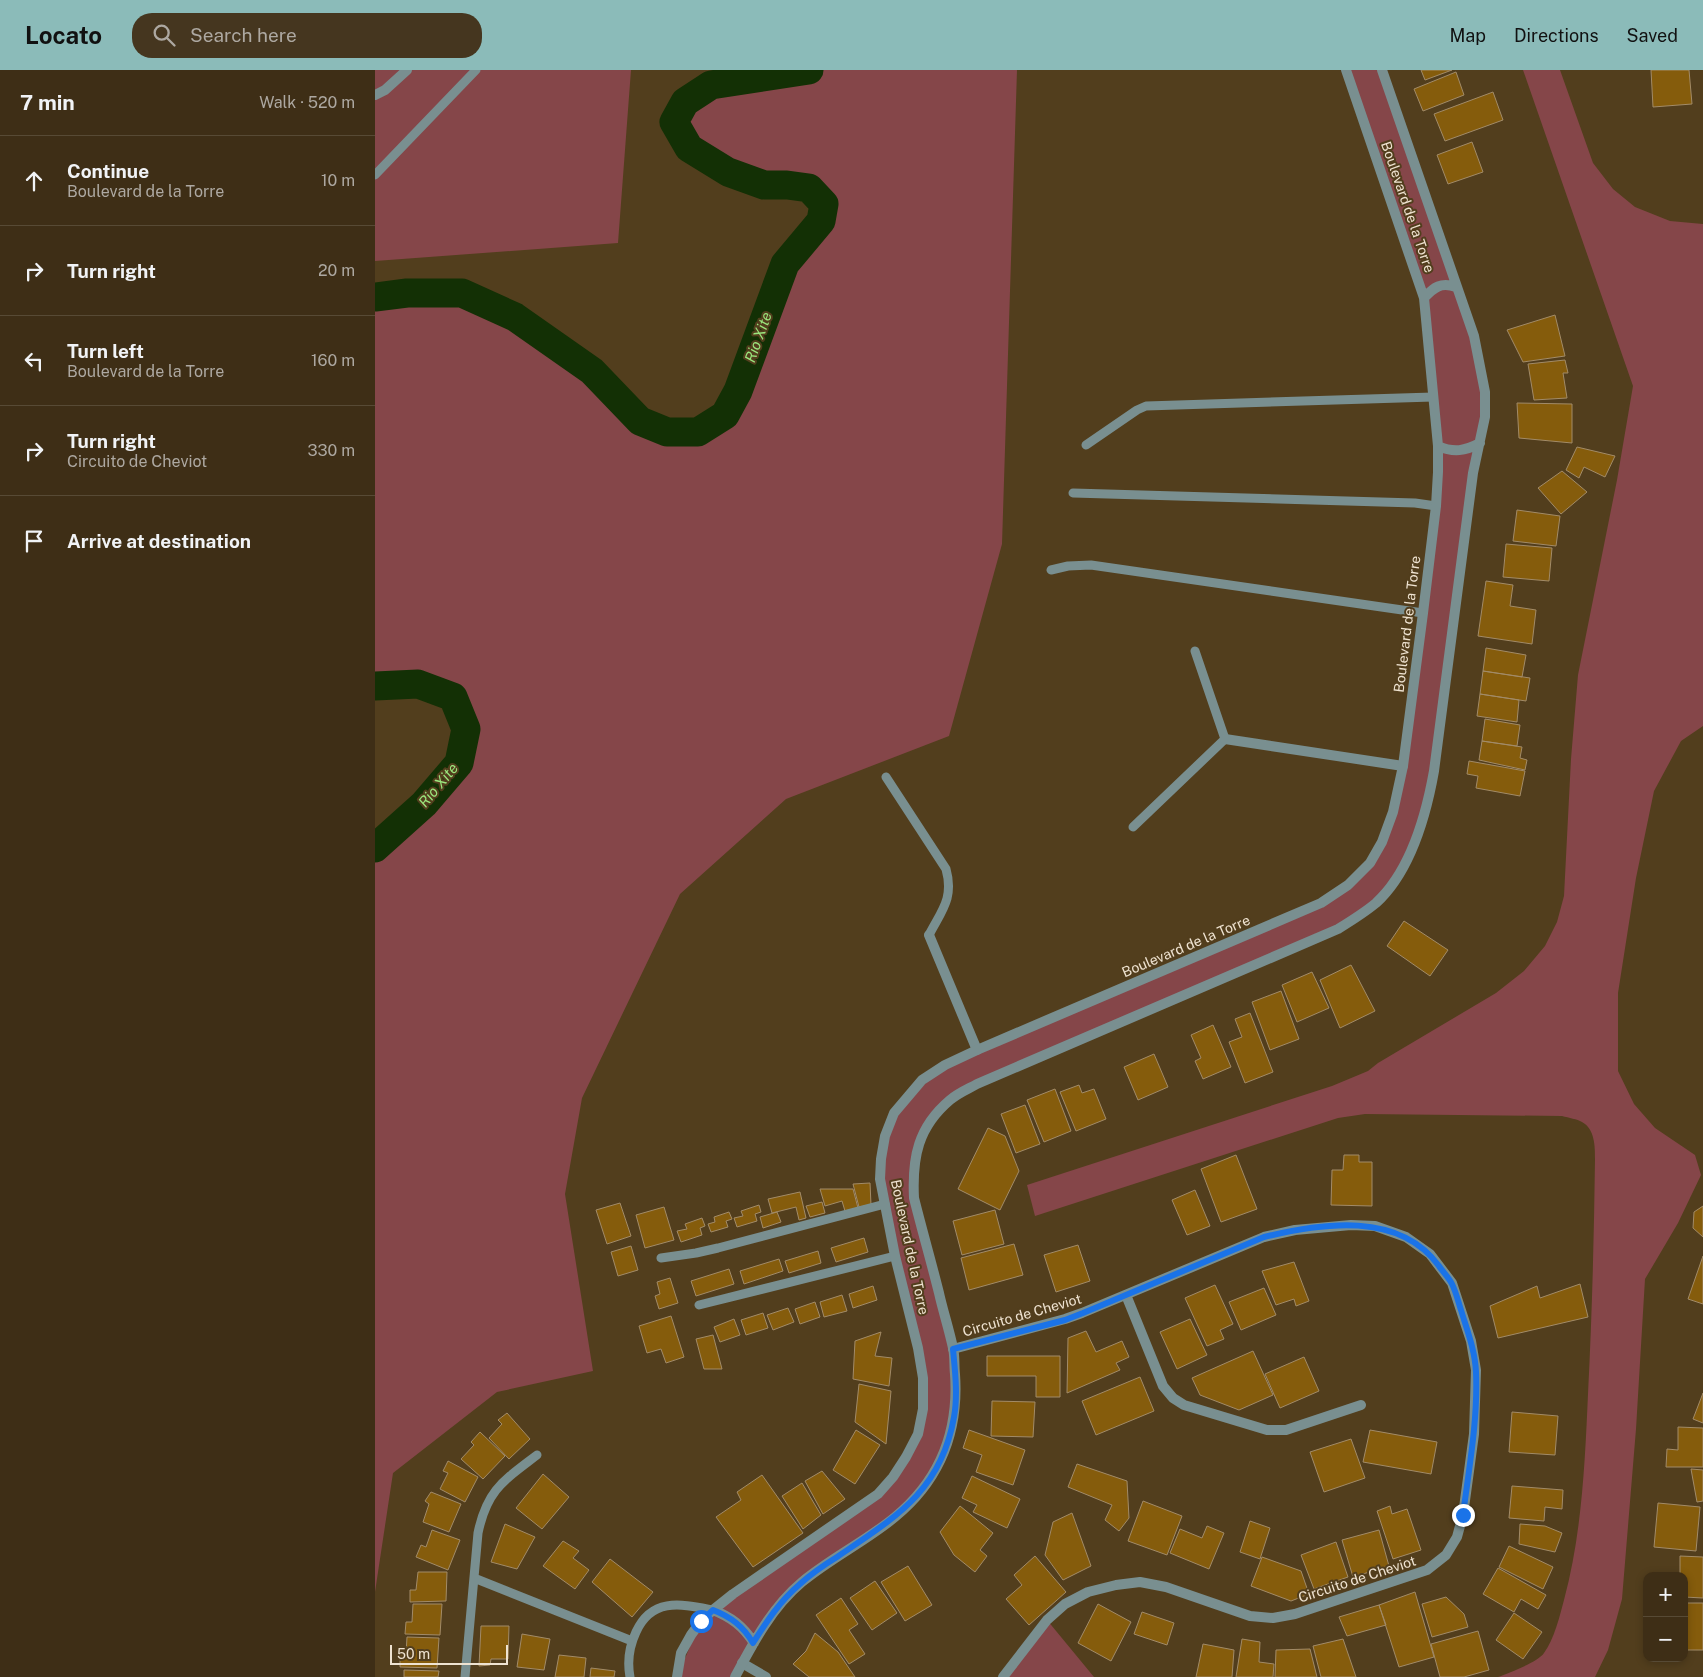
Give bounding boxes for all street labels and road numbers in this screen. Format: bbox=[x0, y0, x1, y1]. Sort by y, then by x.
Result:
street label: Boulevard de la Torre bbox=[1378, 139, 1438, 275]
street label: Boulevard de la Torre bbox=[1391, 555, 1423, 693]
street label: Boulevard de la Torre bbox=[1119, 912, 1253, 980]
street label: Boulevard de la Torre bbox=[888, 1178, 932, 1316]
street label: Circuito de Cheviot bbox=[961, 1290, 1083, 1340]
street label: Circuito de Cheviot bbox=[1296, 1552, 1418, 1606]

